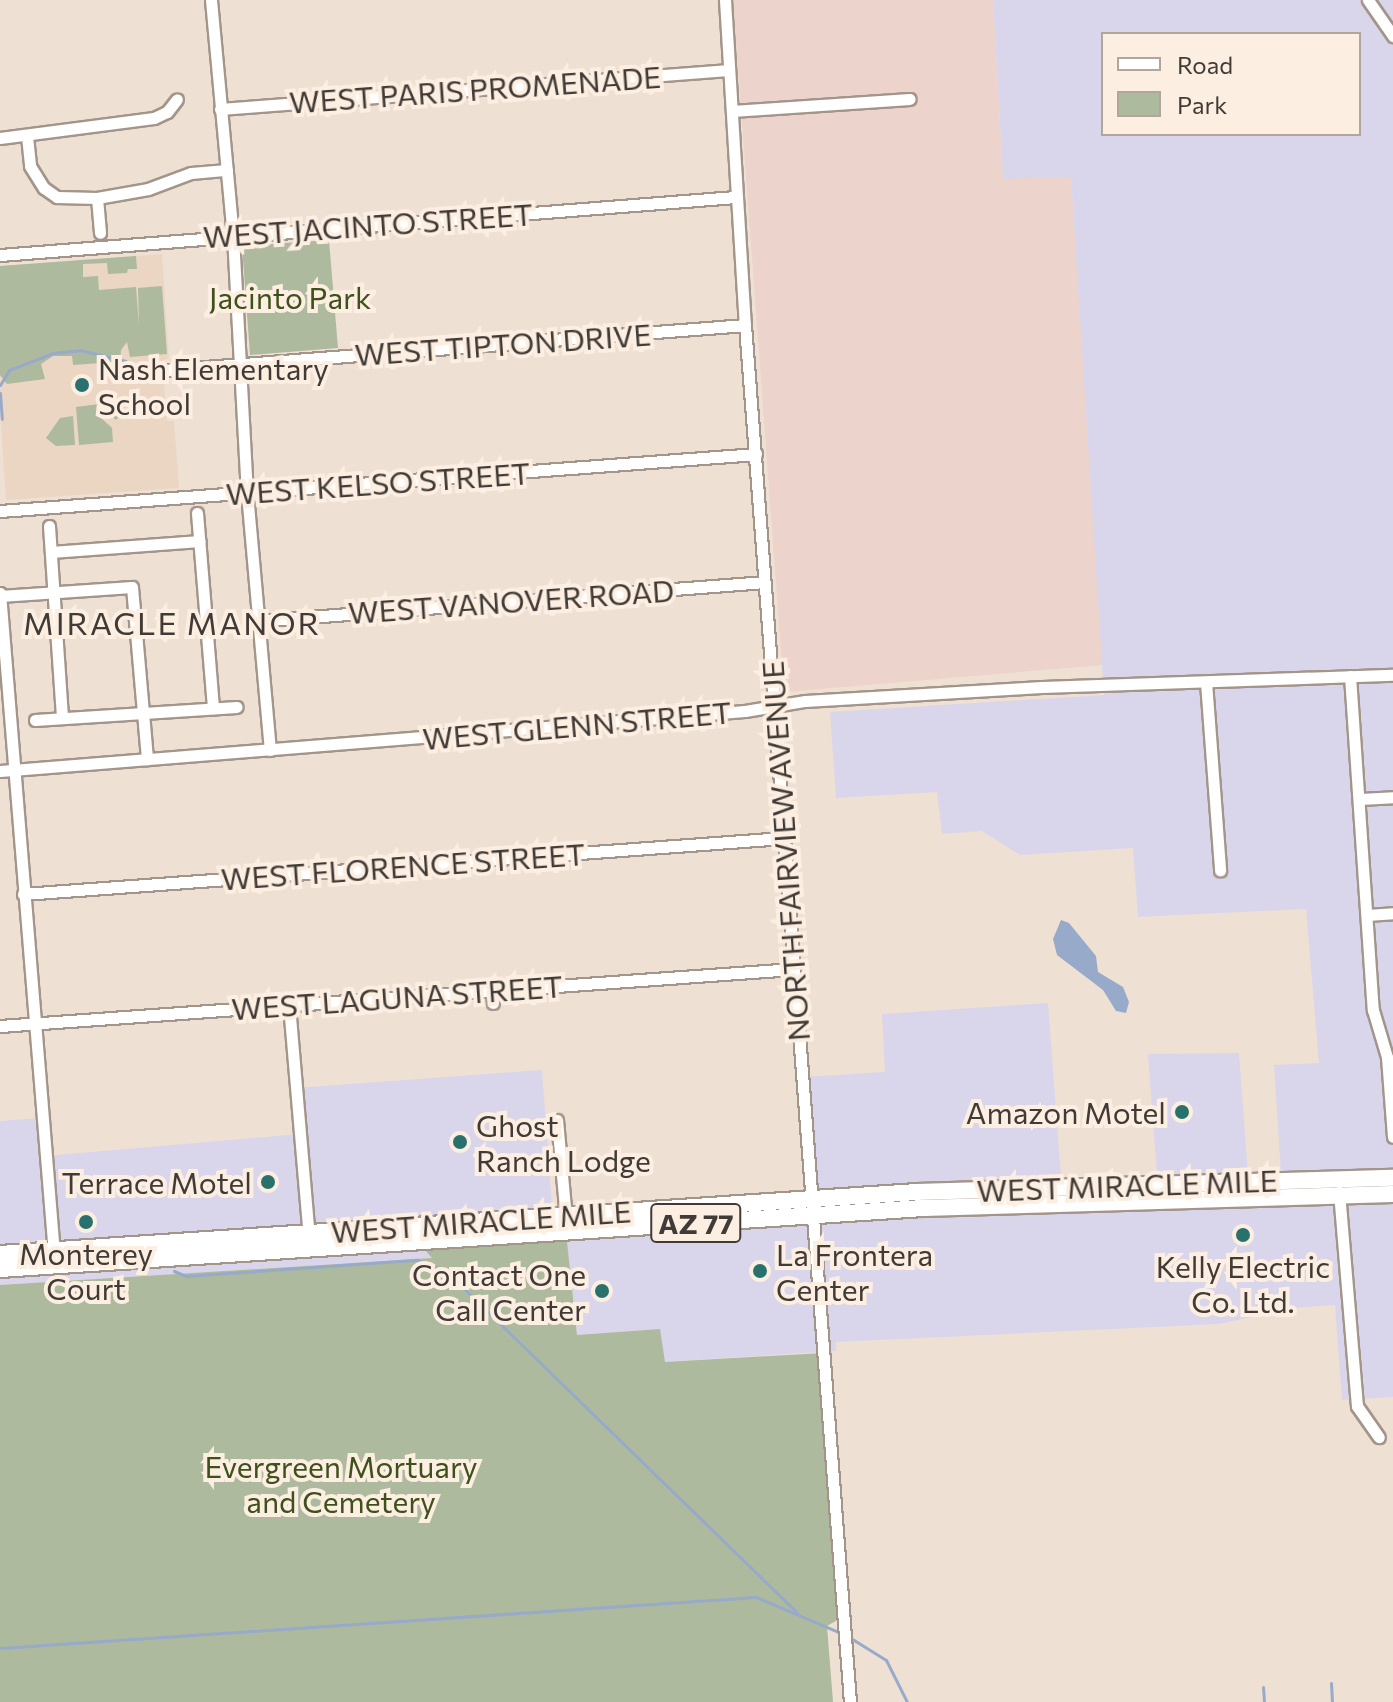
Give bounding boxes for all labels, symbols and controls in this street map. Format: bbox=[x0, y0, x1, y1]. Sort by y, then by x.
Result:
legend bbox=[1101, 32, 1361, 136]
text: Road bbox=[1177, 50, 1233, 79]
street label: WEST PARIS PROMENADE bbox=[288, 58, 662, 120]
text: Park bbox=[1177, 90, 1227, 119]
street label: WEST JACINTO STREET bbox=[202, 196, 534, 254]
park label: Jacinto Park bbox=[209, 279, 371, 315]
street label: WEST TIPTON DRIVE bbox=[354, 316, 652, 372]
place label: Nash Elementary School bbox=[98, 350, 329, 420]
marker: Nash Elementary School bbox=[73, 376, 91, 394]
street label: WEST KELSO STREET bbox=[225, 454, 531, 512]
street label: WEST VANOVER ROAD bbox=[347, 572, 675, 630]
district label: MIRACLE MANOR bbox=[23, 603, 321, 641]
street label: NORTH FAIRVIEW AVENUE bbox=[754, 660, 816, 1042]
street label: WEST GLENN STREET bbox=[421, 694, 733, 756]
street label: WEST FLORENCE STREET bbox=[220, 835, 586, 897]
street label: WEST LAGUNA STREET bbox=[230, 967, 564, 1027]
place label: Amazon Motel bbox=[966, 1094, 1166, 1130]
marker: Amazon Motel bbox=[1173, 1103, 1191, 1121]
place label: Ghost Ranch Lodge bbox=[476, 1107, 651, 1178]
marker: Ghost Ranch Lodge bbox=[451, 1133, 469, 1151]
street label: WEST MIRACLE MILE bbox=[976, 1162, 1278, 1208]
place label: Terrace Motel bbox=[62, 1164, 252, 1200]
marker: Terrace Motel bbox=[259, 1173, 277, 1191]
street label: WEST MIRACLE MILE bbox=[330, 1193, 632, 1249]
road number: AZ 77 bbox=[650, 1199, 742, 1247]
marker: Monterey Court bbox=[77, 1213, 95, 1231]
marker: Kelly Electric Co. Ltd. bbox=[1234, 1226, 1252, 1244]
place label: Monterey Court bbox=[19, 1235, 153, 1306]
place label: La Frontera Center bbox=[776, 1236, 933, 1306]
place label: Kelly Electric Co. Ltd. bbox=[1156, 1248, 1330, 1318]
place label: Contact One Call Center bbox=[412, 1256, 586, 1326]
marker: La Frontera Center bbox=[751, 1262, 769, 1280]
marker: Contact One Call Center bbox=[593, 1282, 611, 1300]
park label: Evergreen Mortuary and Cemetery bbox=[204, 1448, 478, 1518]

